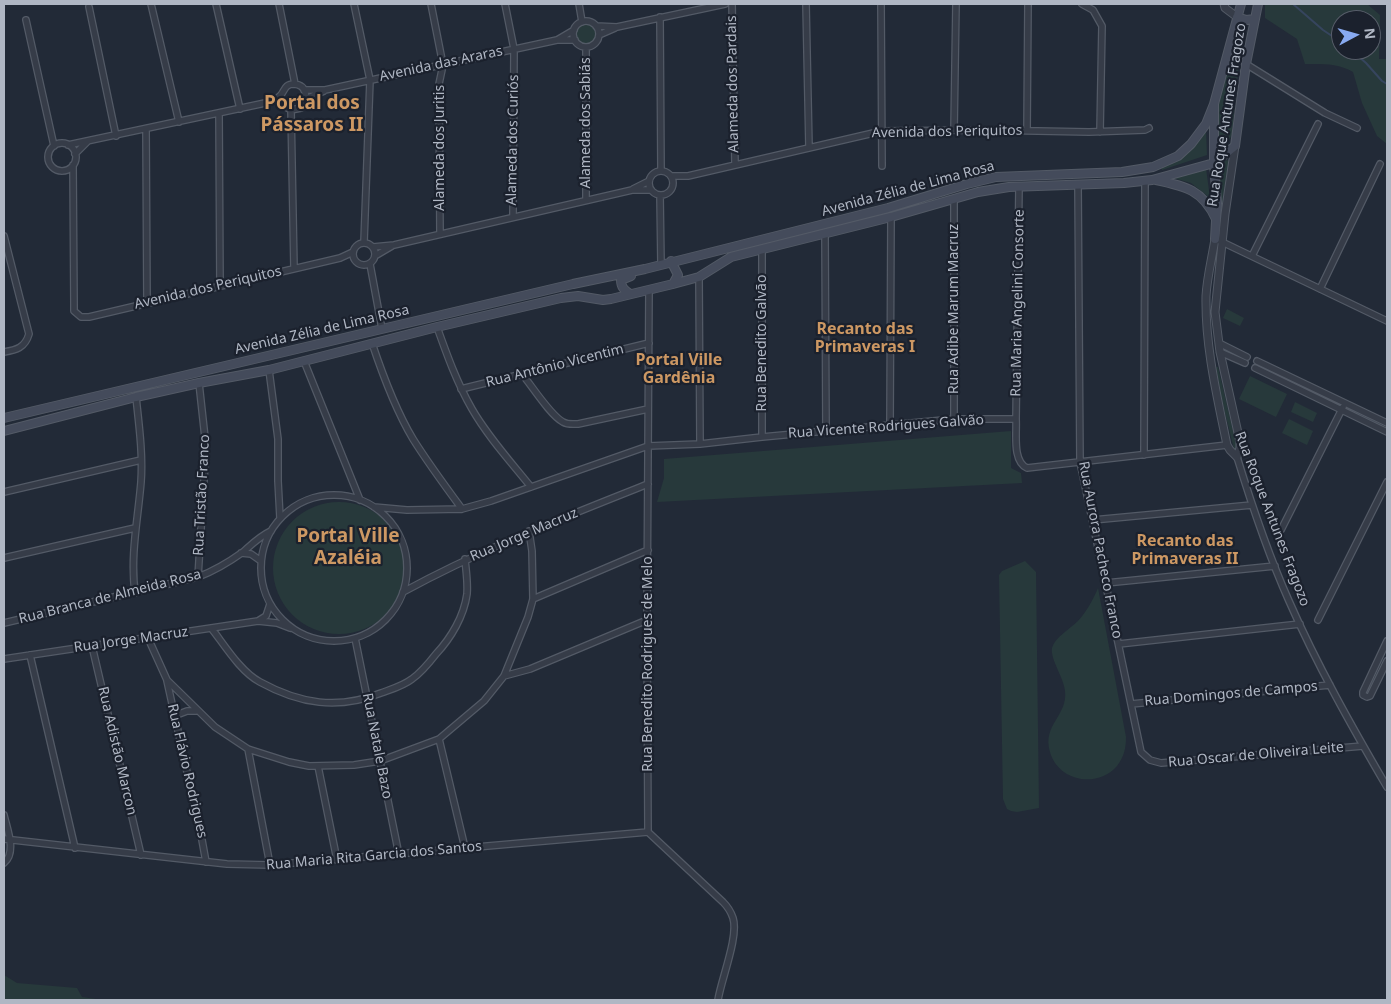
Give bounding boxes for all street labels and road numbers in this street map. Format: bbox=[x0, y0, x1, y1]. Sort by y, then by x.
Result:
street label: Alameda dos Pardais bbox=[723, 15, 743, 153]
street label: Rua Roque Antunes Fragozo bbox=[1204, 22, 1250, 208]
street label: Avenida das Araras bbox=[378, 43, 504, 85]
street label: Alameda dos Sabiás bbox=[578, 57, 594, 189]
street label: Alameda dos Curiós bbox=[503, 74, 523, 206]
street label: Alameda dos Juritis bbox=[432, 85, 448, 211]
street label: Avenida dos Periquitos bbox=[872, 122, 1022, 142]
street label: Avenida Zélia de Lima Rosa bbox=[820, 158, 996, 220]
street label: Rua Maria Angelini Consorte bbox=[1008, 209, 1028, 397]
street label: Rua Adibe Marum Macruz bbox=[946, 224, 962, 394]
street label: Avenida dos Periquitos bbox=[133, 263, 283, 313]
street label: Rua Benedito Galvão bbox=[754, 275, 770, 411]
street label: Avenida Zélia de Lima Rosa bbox=[233, 302, 411, 358]
street label: Rua Antônio Vicentim bbox=[484, 341, 626, 391]
street label: Rua Vicente Rodrigues Galvão bbox=[787, 412, 985, 442]
street label: Rua Roque Antunes Fragozo bbox=[1231, 429, 1313, 609]
street label: Rua Tristão Franco bbox=[190, 434, 214, 556]
street label: Rua Aurora Pacheco Franco bbox=[1075, 460, 1125, 640]
street label: Rua Jorge Macruz bbox=[468, 505, 580, 565]
street label: Rua Benedito Rodrigues de Melo bbox=[640, 556, 656, 772]
street label: Rua Branca de Almeida Rosa bbox=[17, 566, 203, 628]
street label: Rua Jorge Macruz bbox=[73, 624, 189, 656]
street label: Rua Domingos de Campos bbox=[1144, 678, 1318, 710]
street label: Rua Adistão Marcon bbox=[94, 685, 140, 817]
street label: Rua Natale Bazo bbox=[359, 692, 395, 800]
street label: Rua Flávio Rodrigues bbox=[163, 702, 211, 840]
street label: Rua Oscar de Oliveira Leite bbox=[1168, 739, 1344, 771]
street label: Rua Maria Rita Garcia dos Santos bbox=[265, 838, 483, 874]

